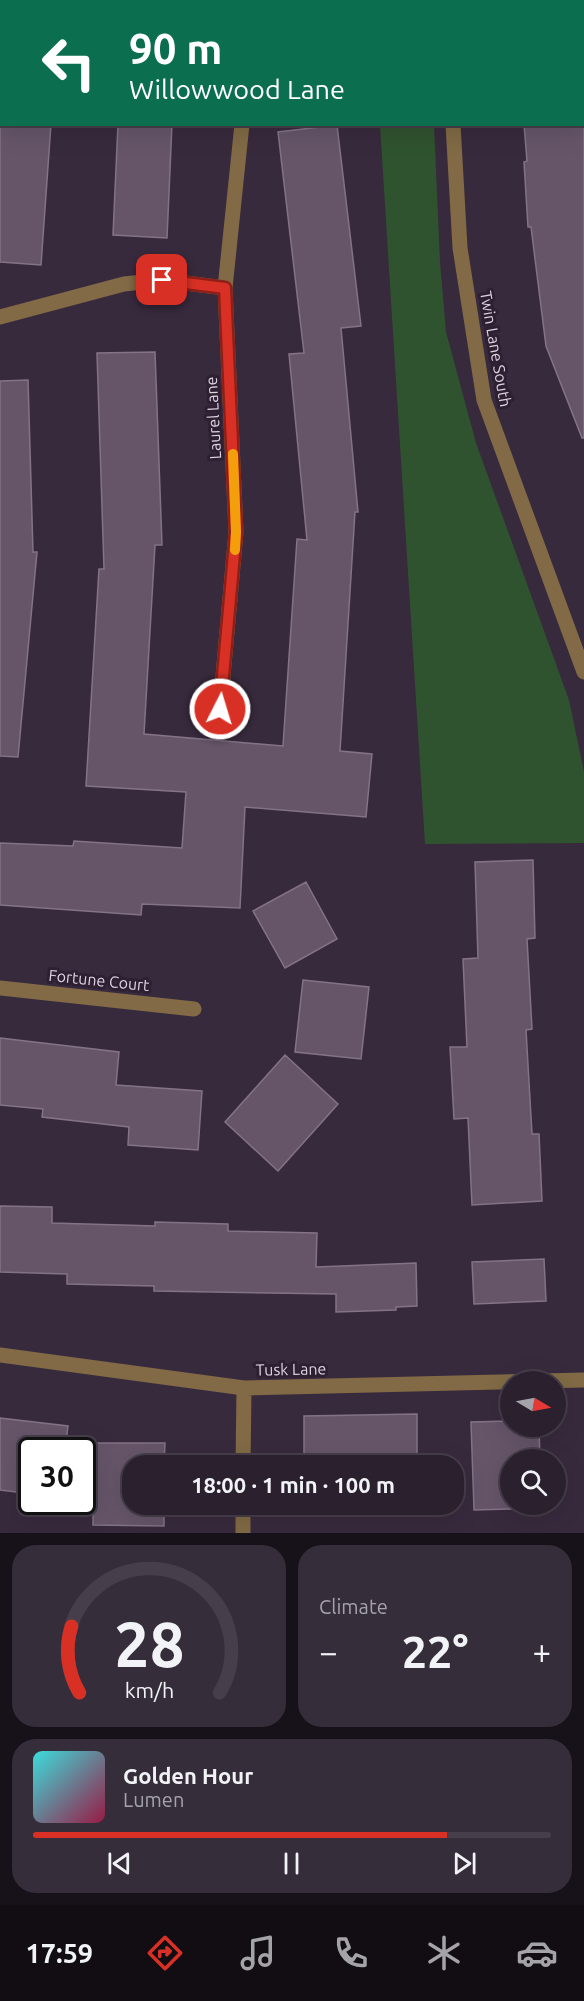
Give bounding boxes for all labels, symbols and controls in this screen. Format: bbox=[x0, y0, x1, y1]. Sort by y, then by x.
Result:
icon: left bbox=[30, 24, 108, 102]
text: 90 m bbox=[129, 25, 223, 72]
text: Willowwood Lane bbox=[129, 74, 345, 104]
pin bbox=[136, 254, 187, 305]
icon: arrive bbox=[145, 263, 178, 296]
street label: Twin Lane South bbox=[477, 290, 515, 408]
street label: Laurel Lane bbox=[202, 376, 224, 460]
position arrow bbox=[188, 677, 252, 741]
street label: Fortune Court bbox=[48, 966, 151, 994]
street label: Tusk Lane bbox=[256, 1359, 326, 1379]
north arrow bbox=[500, 1371, 566, 1437]
map controls bbox=[500, 1371, 566, 1515]
speed limit sign: 30 bbox=[18, 1437, 96, 1515]
button: search bbox=[500, 1449, 566, 1515]
text: 18:00 · 1 min · 100 m bbox=[191, 1472, 395, 1497]
text: Climate bbox=[319, 1595, 388, 1618]
text: 28 bbox=[114, 1609, 184, 1679]
text: 22° bbox=[402, 1626, 468, 1677]
text: − bbox=[319, 1633, 338, 1670]
text: + bbox=[532, 1633, 551, 1670]
text: km/h bbox=[124, 1678, 174, 1702]
text: Golden Hour bbox=[123, 1763, 253, 1788]
text: Lumen bbox=[123, 1788, 184, 1811]
icon: previous bbox=[103, 1847, 136, 1880]
icon: pause bbox=[275, 1847, 308, 1880]
icon: next bbox=[448, 1847, 481, 1880]
icon: directions bbox=[144, 1932, 186, 1974]
icon: music bbox=[237, 1932, 279, 1974]
icon: phone bbox=[330, 1932, 372, 1974]
icon: climate bbox=[423, 1932, 465, 1974]
icon: car bbox=[516, 1932, 558, 1974]
text: 17:59 bbox=[26, 1938, 93, 1968]

